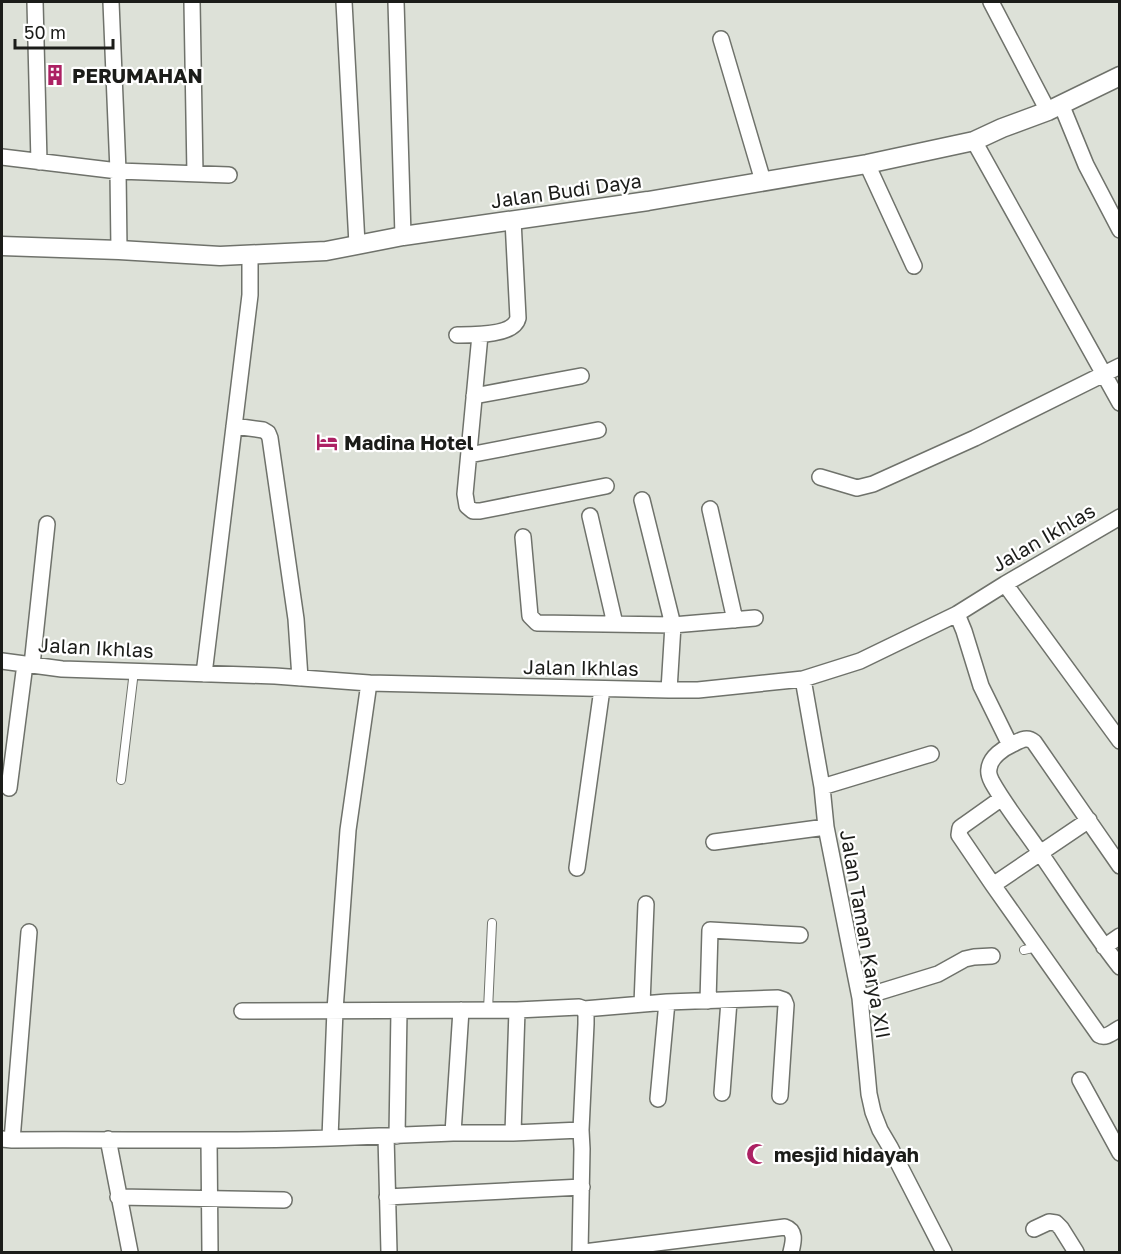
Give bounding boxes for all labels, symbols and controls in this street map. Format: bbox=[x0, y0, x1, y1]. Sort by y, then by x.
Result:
scale bar bbox=[15, 12, 112, 50]
text: 50 m bbox=[24, 21, 66, 43]
building icon: PERUMAHAN bbox=[43, 63, 67, 87]
place label: PERUMAHAN bbox=[72, 63, 203, 87]
street label: Jalan Budi Daya bbox=[489, 168, 643, 212]
hotel icon: Madina Hotel bbox=[315, 430, 339, 454]
place label: Madina Hotel bbox=[344, 430, 474, 454]
street label: Jalan Ikhlas bbox=[987, 498, 1099, 576]
street label: Jalan Ikhlas bbox=[38, 632, 154, 662]
street label: Jalan Ikhlas bbox=[523, 654, 639, 680]
street label: Jalan Taman Karya XII bbox=[836, 828, 896, 1040]
mosque icon: mesjid hidayah bbox=[745, 1142, 769, 1166]
place label: mesjid hidayah bbox=[774, 1142, 919, 1166]

